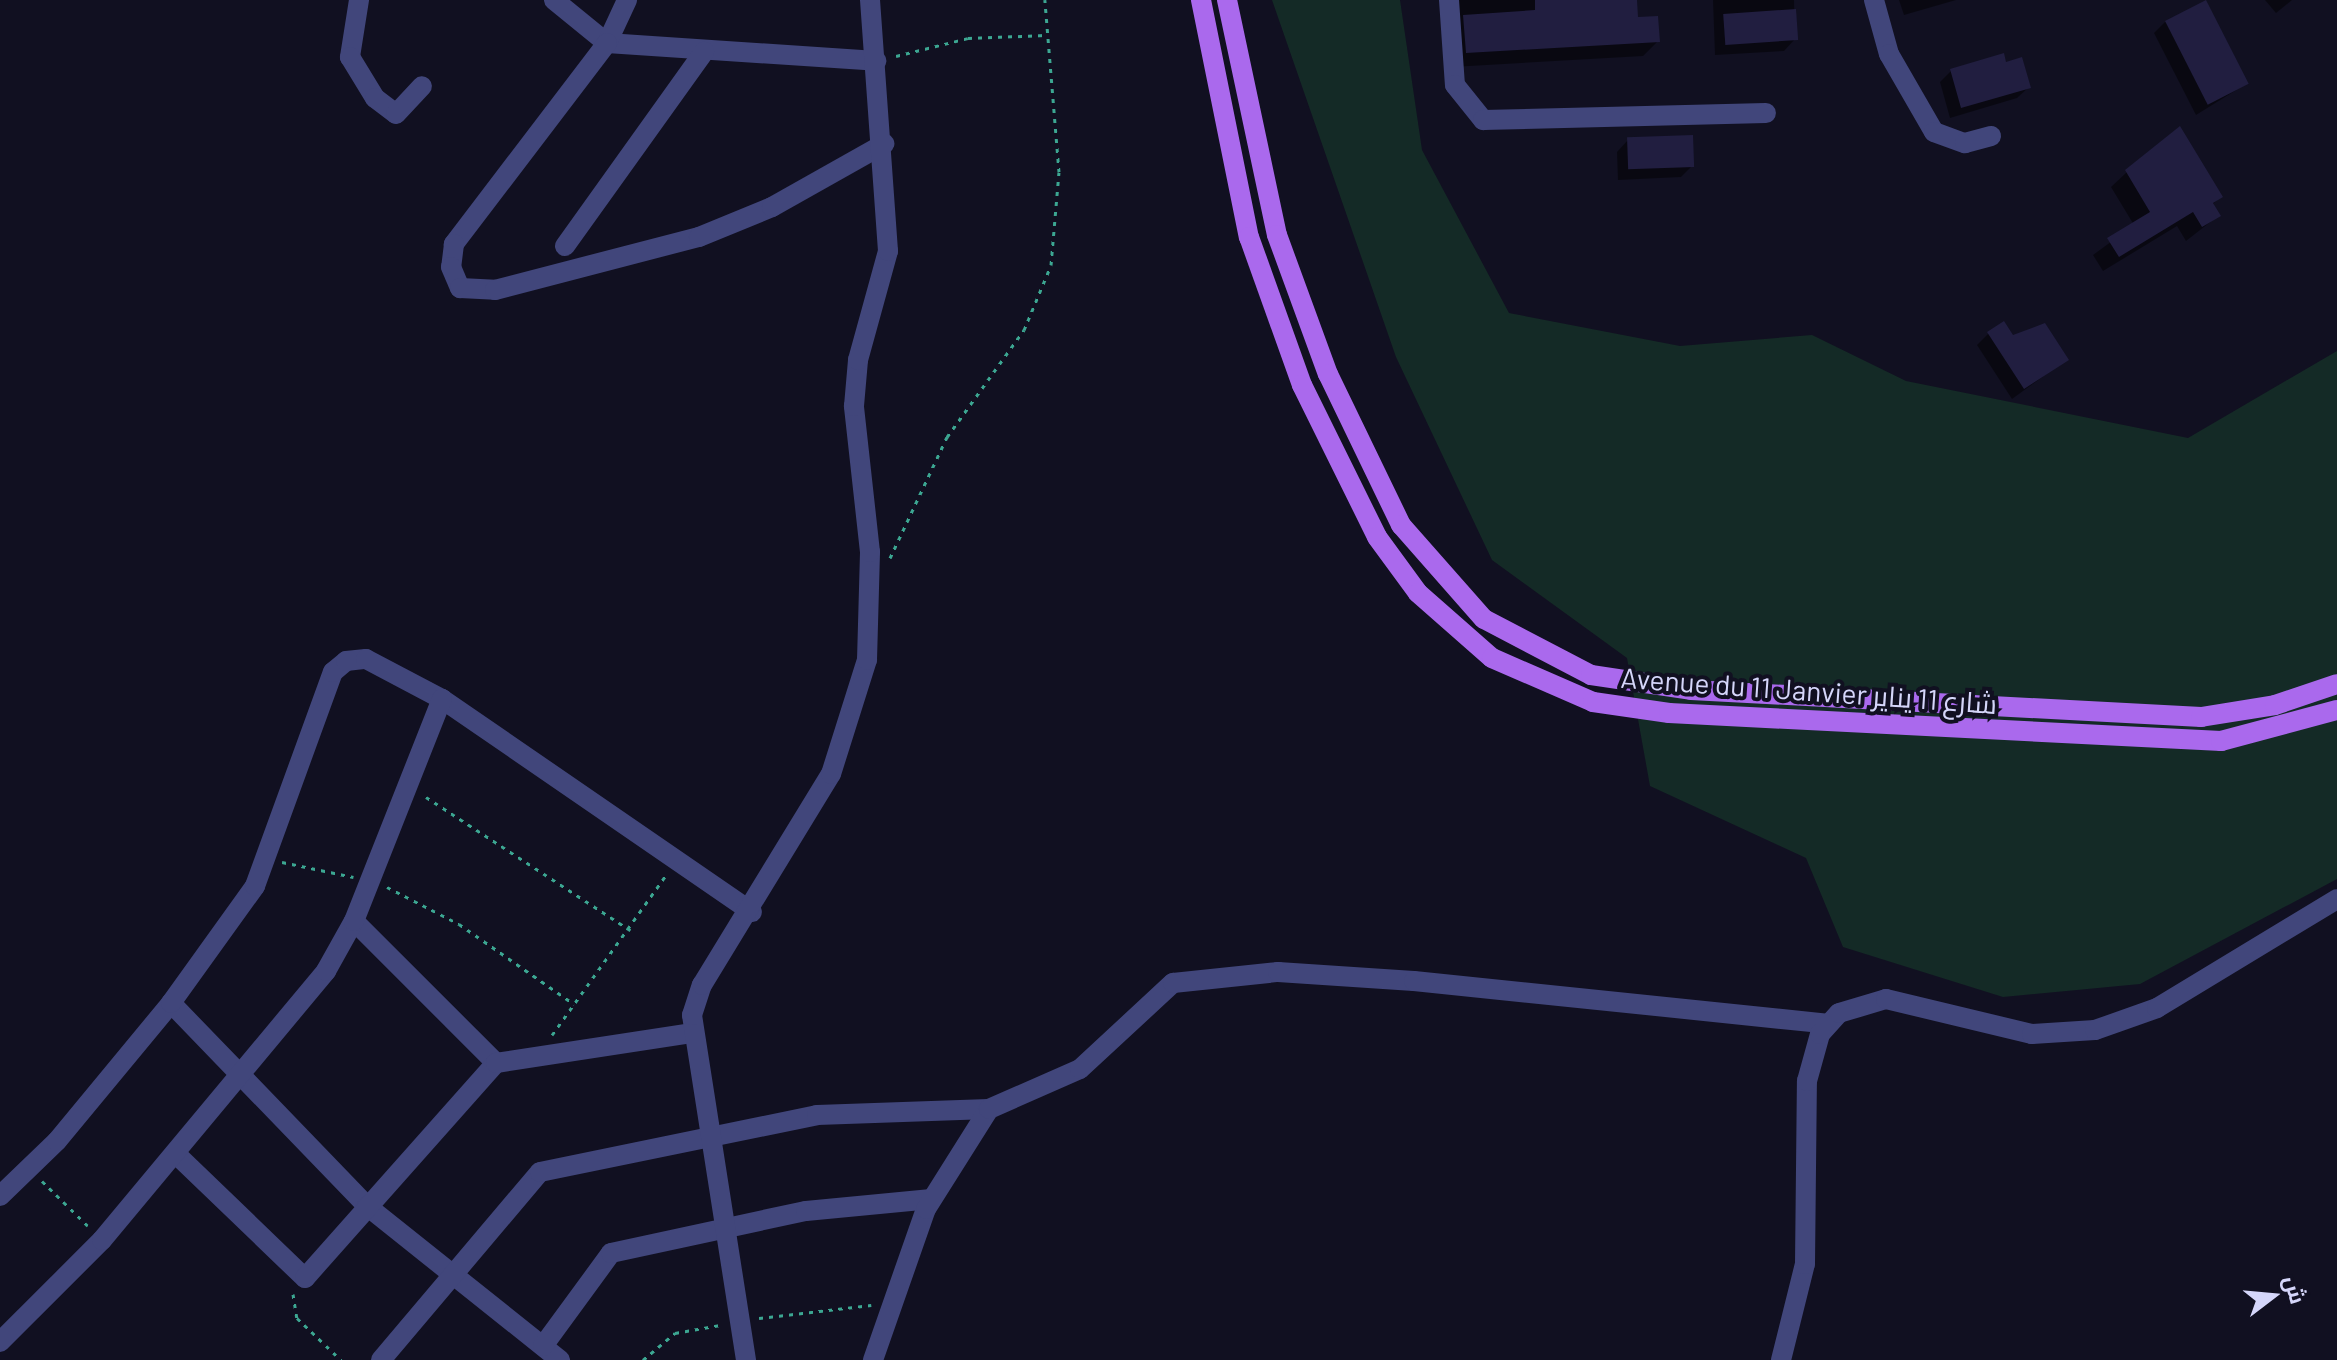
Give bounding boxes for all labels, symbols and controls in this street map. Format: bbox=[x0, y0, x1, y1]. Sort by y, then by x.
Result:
street label: Avenue du 11 Janvier شارع 11 يناير bbox=[1620, 660, 1998, 720]
north arrow bbox=[2233, 1256, 2313, 1336]
text: ش bbox=[2280, 1272, 2312, 1307]

